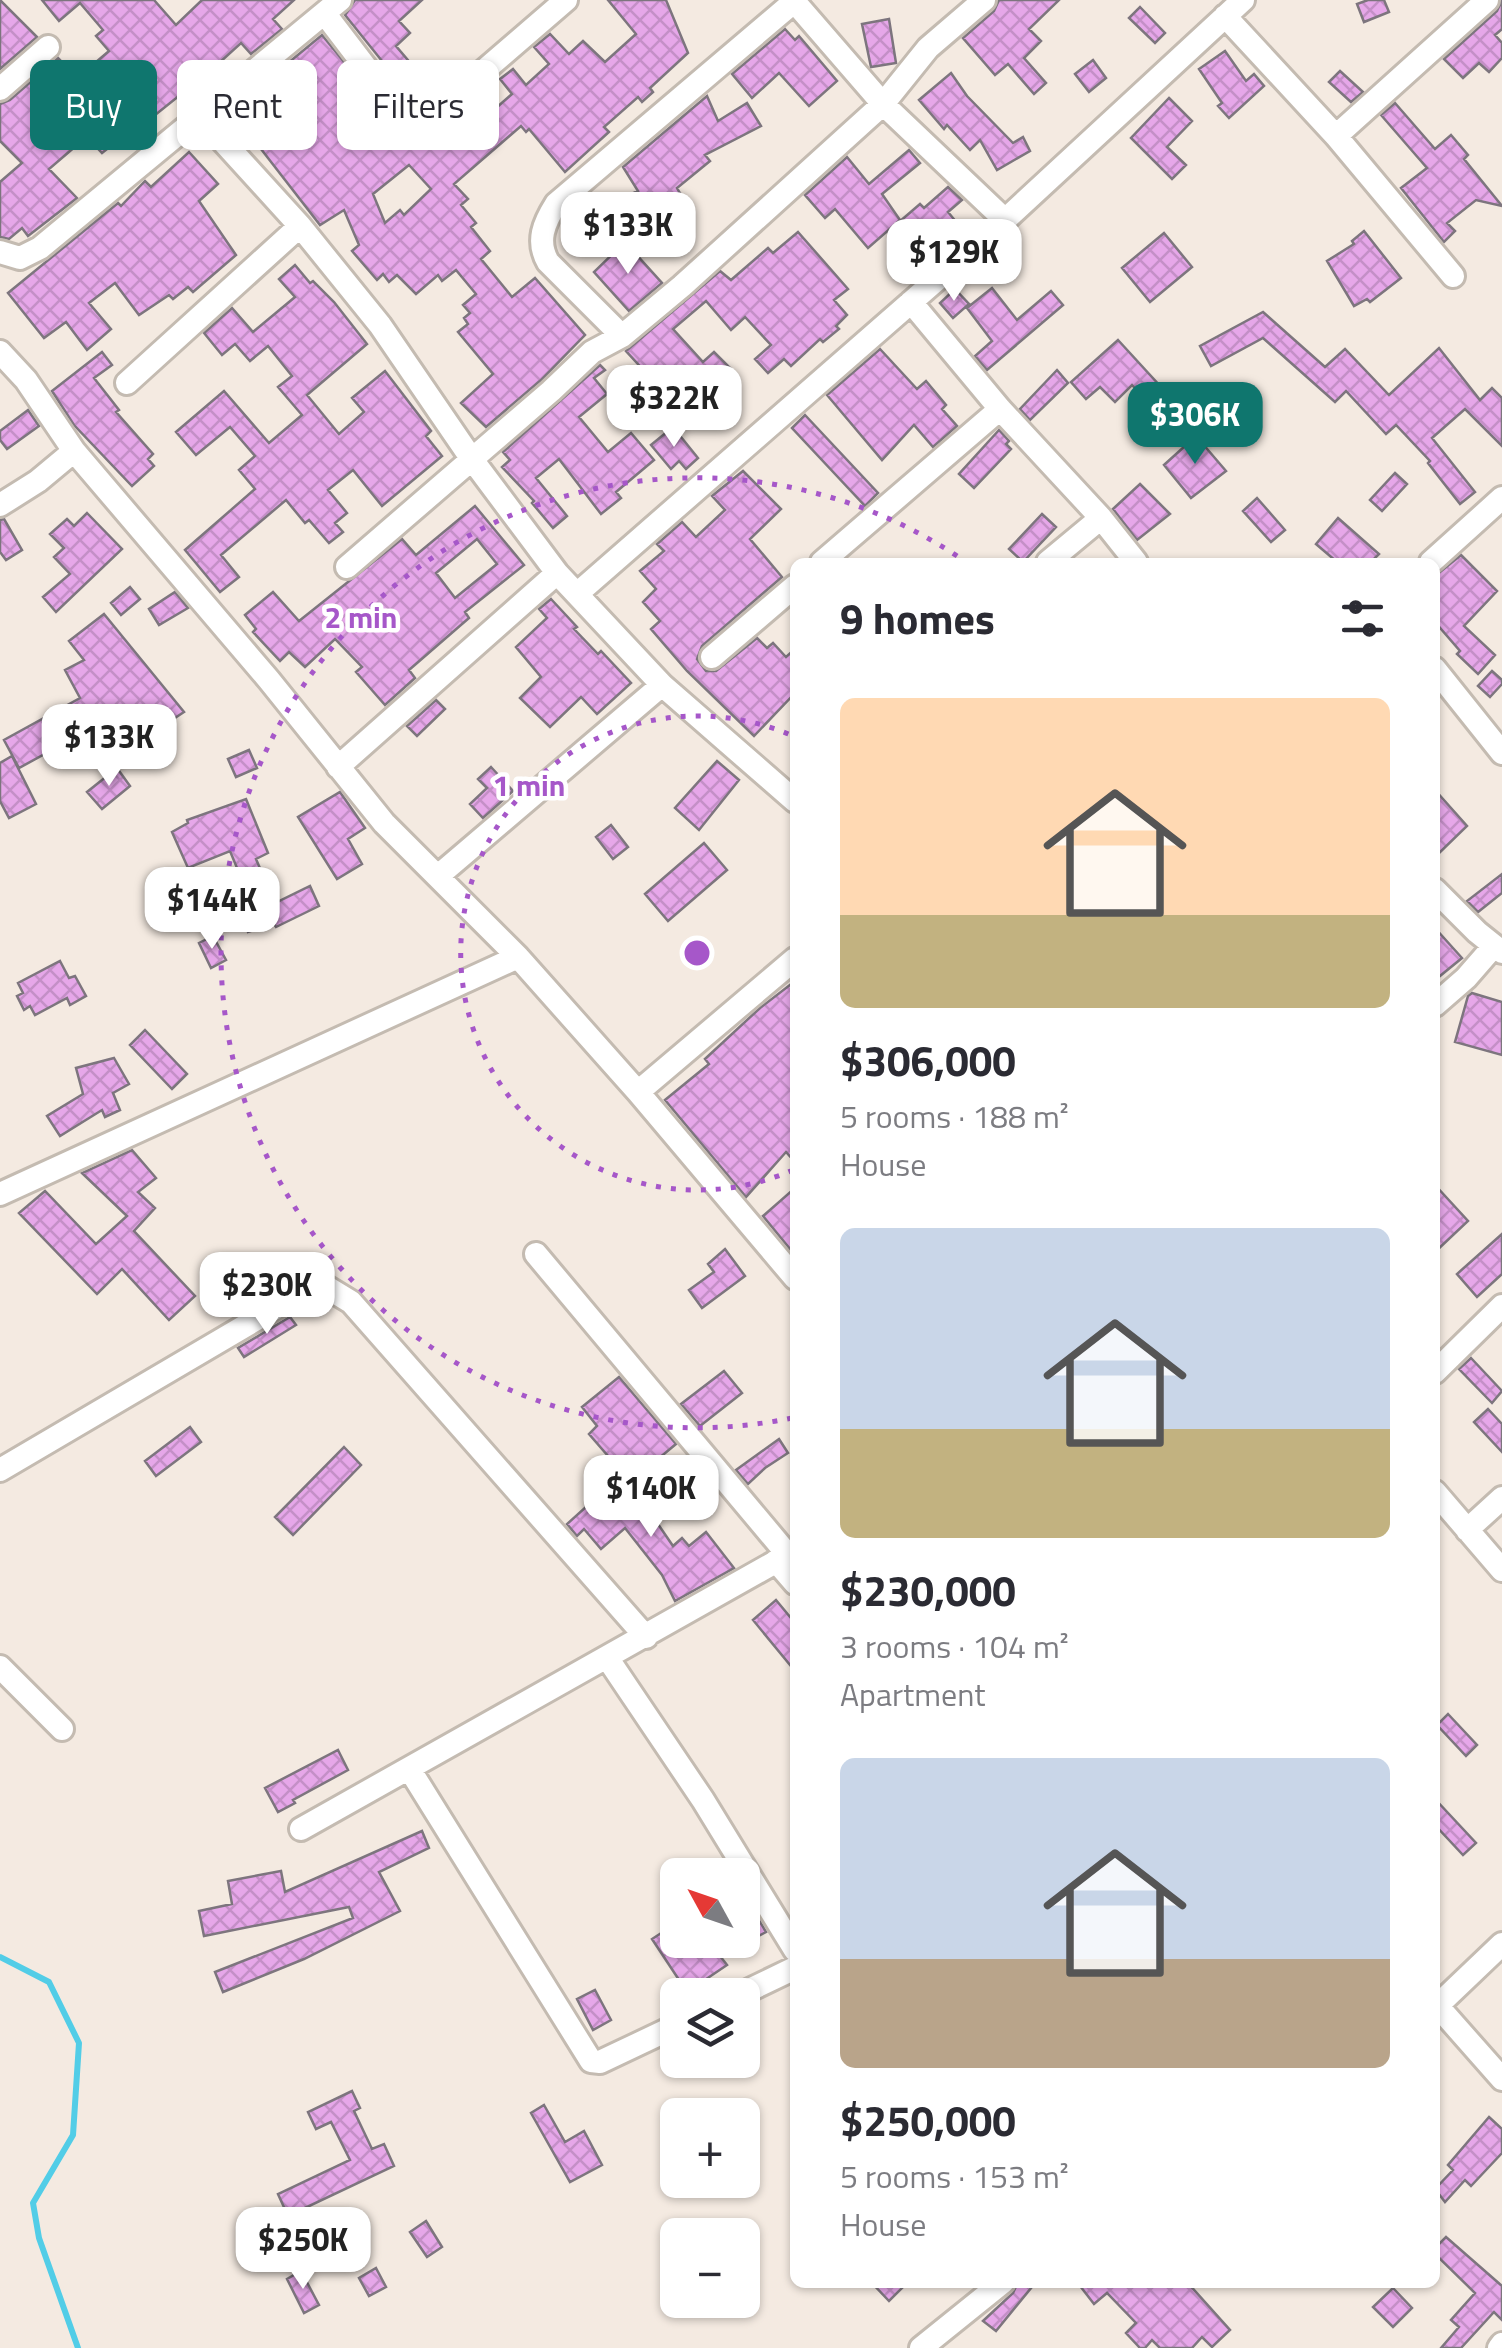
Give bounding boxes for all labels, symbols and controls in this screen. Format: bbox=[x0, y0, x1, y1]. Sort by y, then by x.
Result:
chip: Buy bbox=[30, 60, 157, 150]
chip: Rent bbox=[177, 60, 317, 150]
chip: Filters bbox=[337, 60, 499, 150]
pin: $133K bbox=[558, 192, 698, 277]
text: $133K bbox=[583, 200, 673, 248]
pin: $129K bbox=[884, 219, 1024, 304]
text: $129K bbox=[909, 227, 999, 275]
pin: $322K bbox=[604, 365, 744, 450]
text: $322K bbox=[629, 373, 719, 421]
pin: $306K bbox=[1125, 382, 1265, 467]
text: $306K bbox=[1150, 390, 1240, 438]
text: 9 homes bbox=[840, 586, 995, 650]
icon: filters bbox=[1335, 591, 1390, 646]
text: 2 min bbox=[325, 594, 397, 640]
pin: $133K bbox=[39, 704, 179, 789]
text: $133K bbox=[64, 712, 154, 760]
text: 1 min bbox=[493, 762, 565, 808]
icon: home bbox=[1025, 763, 1205, 943]
pin: $144K bbox=[142, 867, 282, 952]
text: $144K bbox=[167, 875, 257, 923]
centre of rings bbox=[679, 935, 715, 971]
text: $306,000 bbox=[840, 1028, 1016, 1092]
text: 5 rooms · 188 m² bbox=[840, 1092, 1069, 1140]
text: House bbox=[840, 1140, 926, 1188]
pin: $230K bbox=[197, 1252, 337, 1337]
text: $230K bbox=[222, 1260, 312, 1308]
icon: home bbox=[1025, 1293, 1205, 1473]
pin: $140K bbox=[581, 1455, 721, 1540]
text: $140K bbox=[606, 1463, 696, 1511]
text: $230,000 bbox=[840, 1558, 1016, 1622]
text: 3 rooms · 104 m² bbox=[840, 1622, 1069, 1670]
text: Apartment bbox=[840, 1670, 986, 1718]
icon: home bbox=[1025, 1823, 1205, 2003]
north arrow bbox=[660, 1858, 760, 1958]
map controls bbox=[660, 1858, 760, 2318]
button: layers bbox=[660, 1978, 760, 2078]
text: $250,000 bbox=[840, 2088, 1016, 2152]
button: + bbox=[660, 2098, 760, 2198]
text: 5 rooms · 153 m² bbox=[840, 2152, 1069, 2200]
text: House bbox=[840, 2200, 926, 2248]
pin: $250K bbox=[233, 2207, 373, 2292]
text: $250K bbox=[258, 2215, 348, 2263]
button: − bbox=[660, 2218, 760, 2318]

